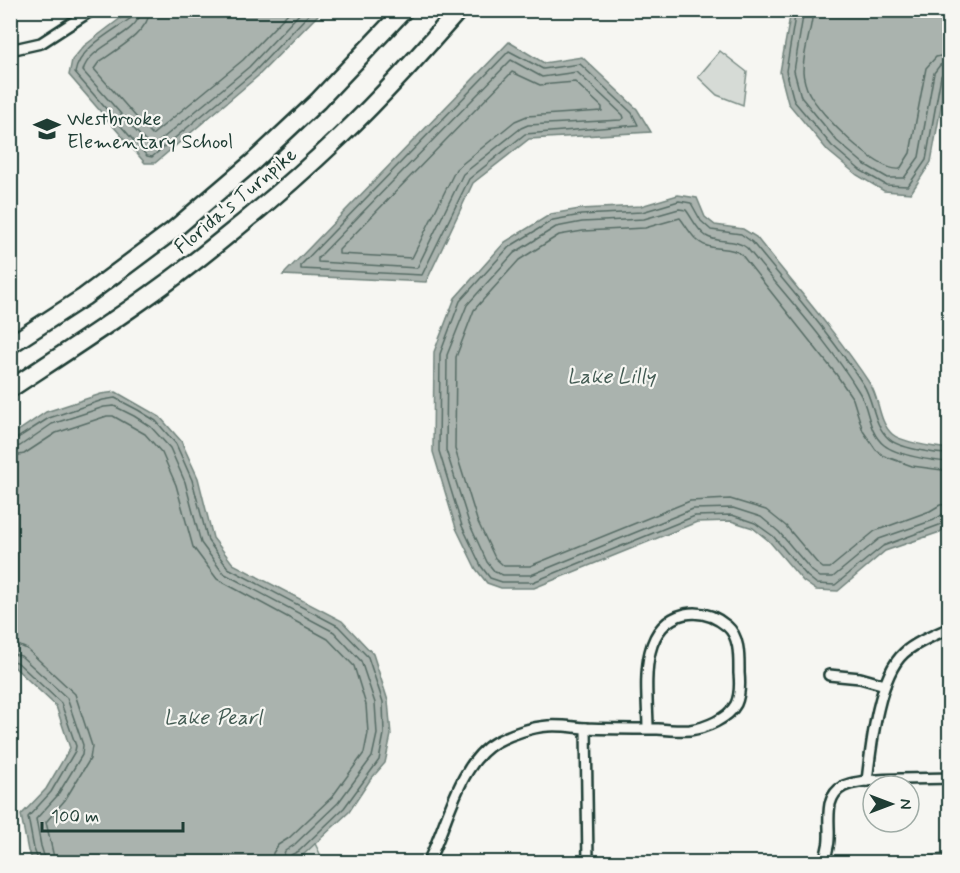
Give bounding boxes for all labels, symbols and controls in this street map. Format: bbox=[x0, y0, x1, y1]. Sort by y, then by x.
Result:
place label: Westbrooke Elementary School bbox=[67, 106, 233, 156]
school or university icon: Westbrooke Elementary School bbox=[32, 114, 62, 144]
street label: Florida's Turnpike bbox=[169, 142, 303, 261]
water label: Lake Lilly bbox=[567, 363, 656, 391]
water label: Lake Pearl bbox=[164, 704, 264, 732]
north arrow bbox=[861, 774, 921, 834]
scale bar bbox=[42, 795, 183, 833]
text: N bbox=[894, 799, 915, 809]
text: 100 m bbox=[51, 805, 99, 829]

